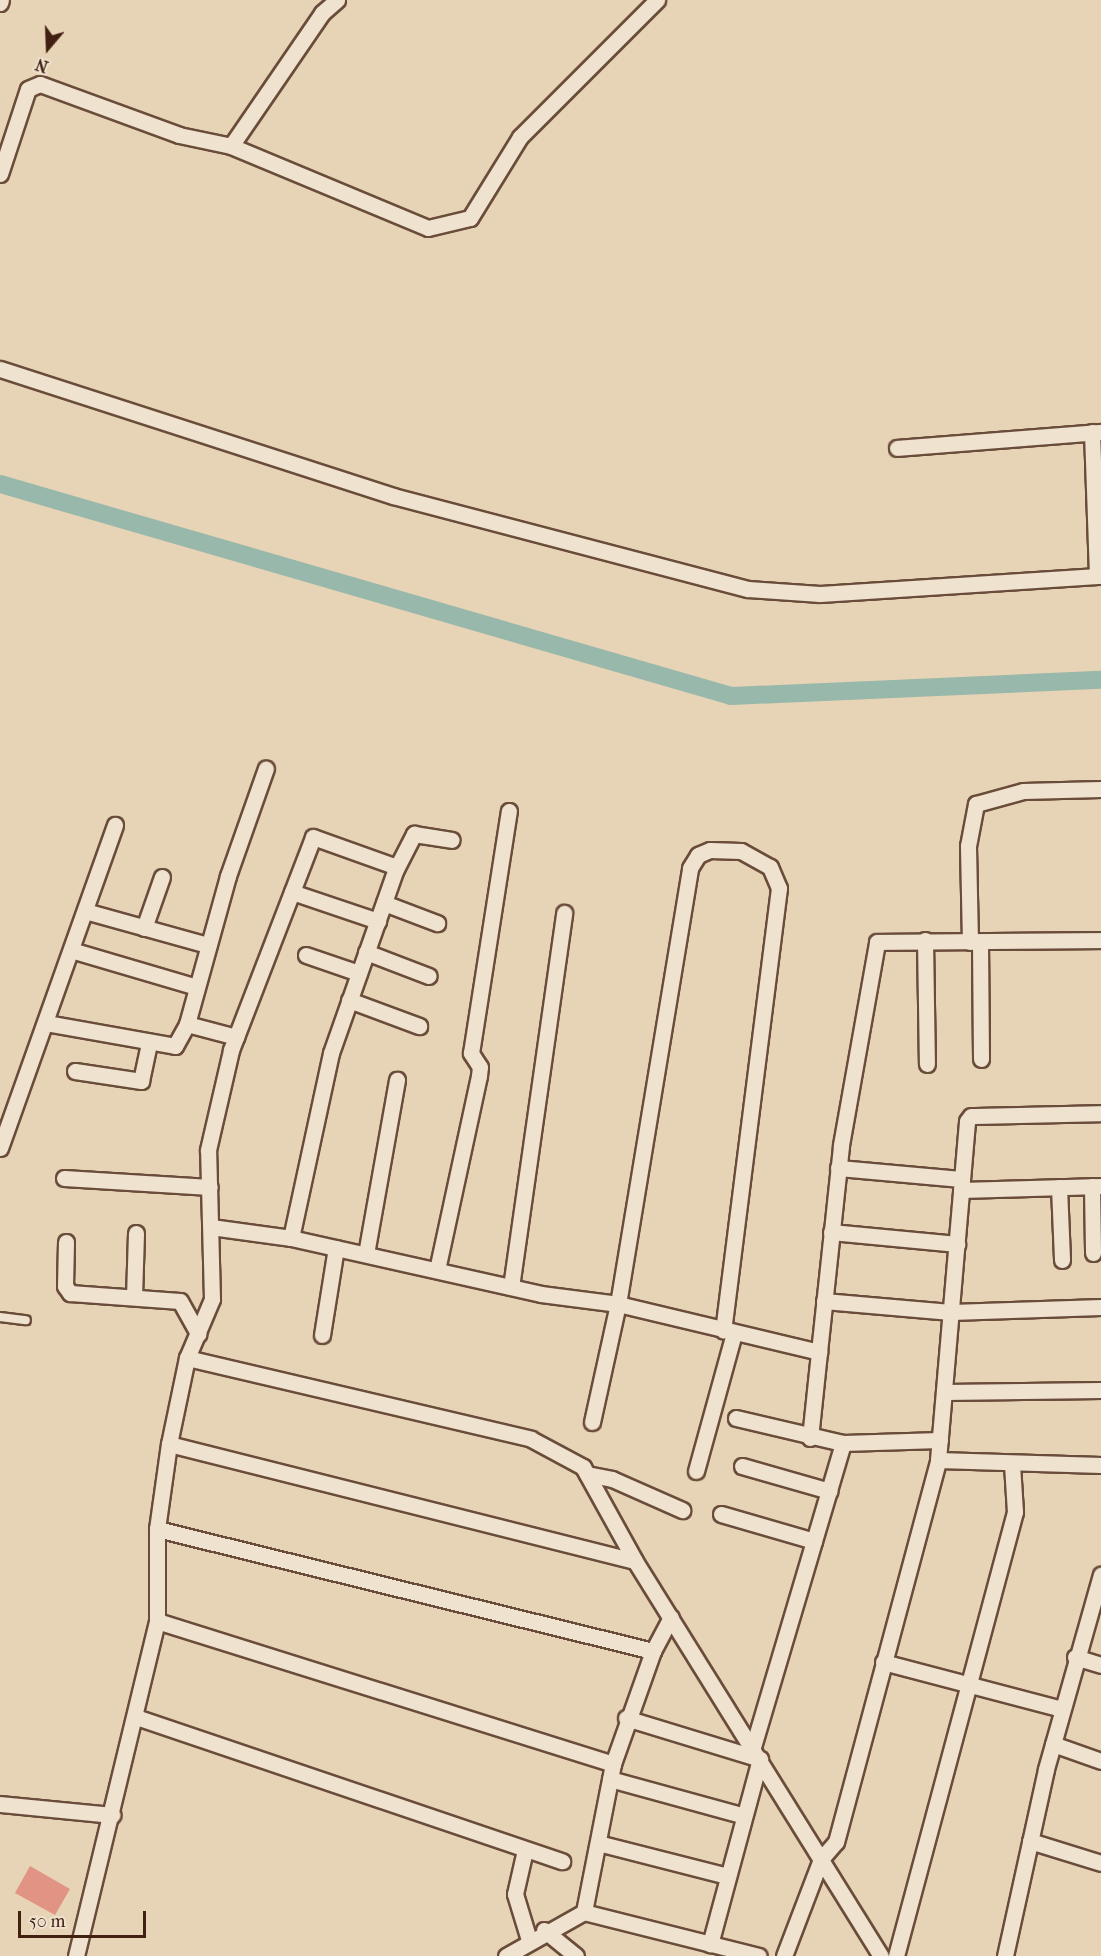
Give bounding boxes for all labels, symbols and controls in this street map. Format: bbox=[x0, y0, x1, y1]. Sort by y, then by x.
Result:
north arrow bbox=[18, 18, 78, 78]
text: N bbox=[33, 55, 51, 76]
scale bar bbox=[21, 1899, 148, 1937]
text: 50 m bbox=[29, 1911, 65, 1932]

